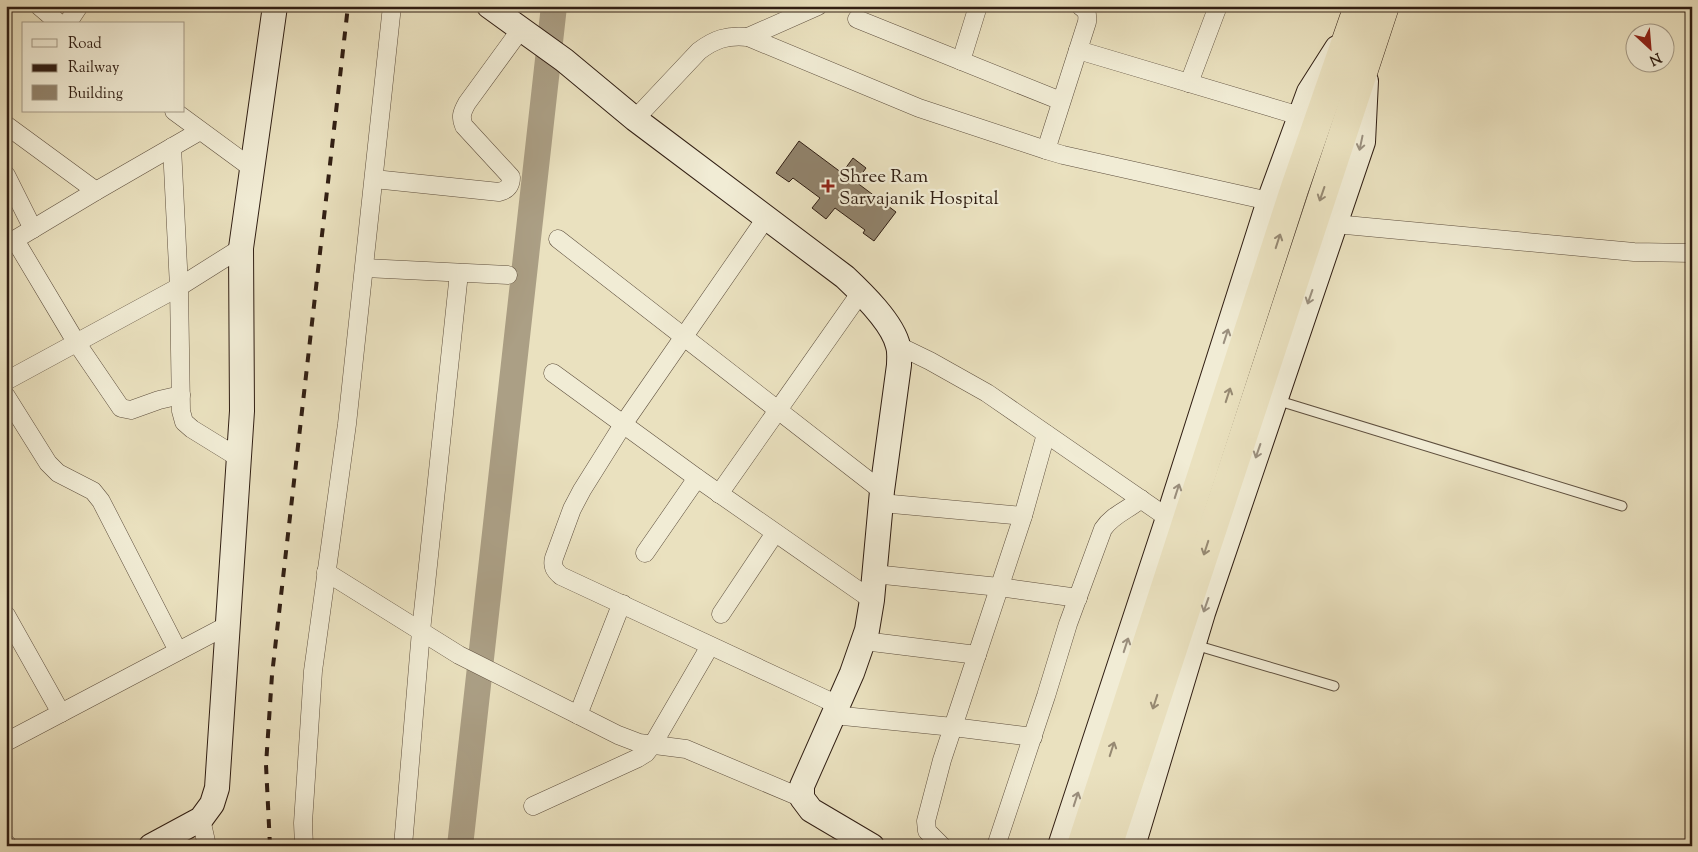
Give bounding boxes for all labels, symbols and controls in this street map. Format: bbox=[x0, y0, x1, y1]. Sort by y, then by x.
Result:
legend bbox=[22, 22, 185, 112]
north arrow bbox=[1626, 22, 1676, 72]
text: Road bbox=[68, 34, 102, 55]
text: N bbox=[1645, 46, 1664, 69]
text: Railway bbox=[68, 58, 120, 79]
text: Building bbox=[68, 84, 123, 105]
one-way arrow bbox=[1356, 134, 1366, 150]
place label: Shree Ram Sarvajanik Hospital bbox=[839, 164, 999, 213]
marker: Shree Ram Sarvajanik Hospital bbox=[821, 179, 835, 193]
one-way arrow bbox=[1317, 186, 1326, 201]
one-way arrow bbox=[1274, 233, 1283, 249]
one-way arrow bbox=[1305, 289, 1315, 305]
one-way arrow bbox=[1222, 328, 1231, 344]
one-way arrow bbox=[1223, 387, 1233, 403]
one-way arrow bbox=[1253, 443, 1263, 459]
one-way arrow bbox=[1172, 483, 1182, 499]
one-way arrow bbox=[1201, 540, 1210, 555]
one-way arrow bbox=[1201, 597, 1210, 612]
one-way arrow bbox=[1122, 637, 1132, 653]
one-way arrow bbox=[1150, 694, 1159, 710]
one-way arrow bbox=[1108, 742, 1118, 758]
one-way arrow bbox=[1071, 792, 1081, 808]

